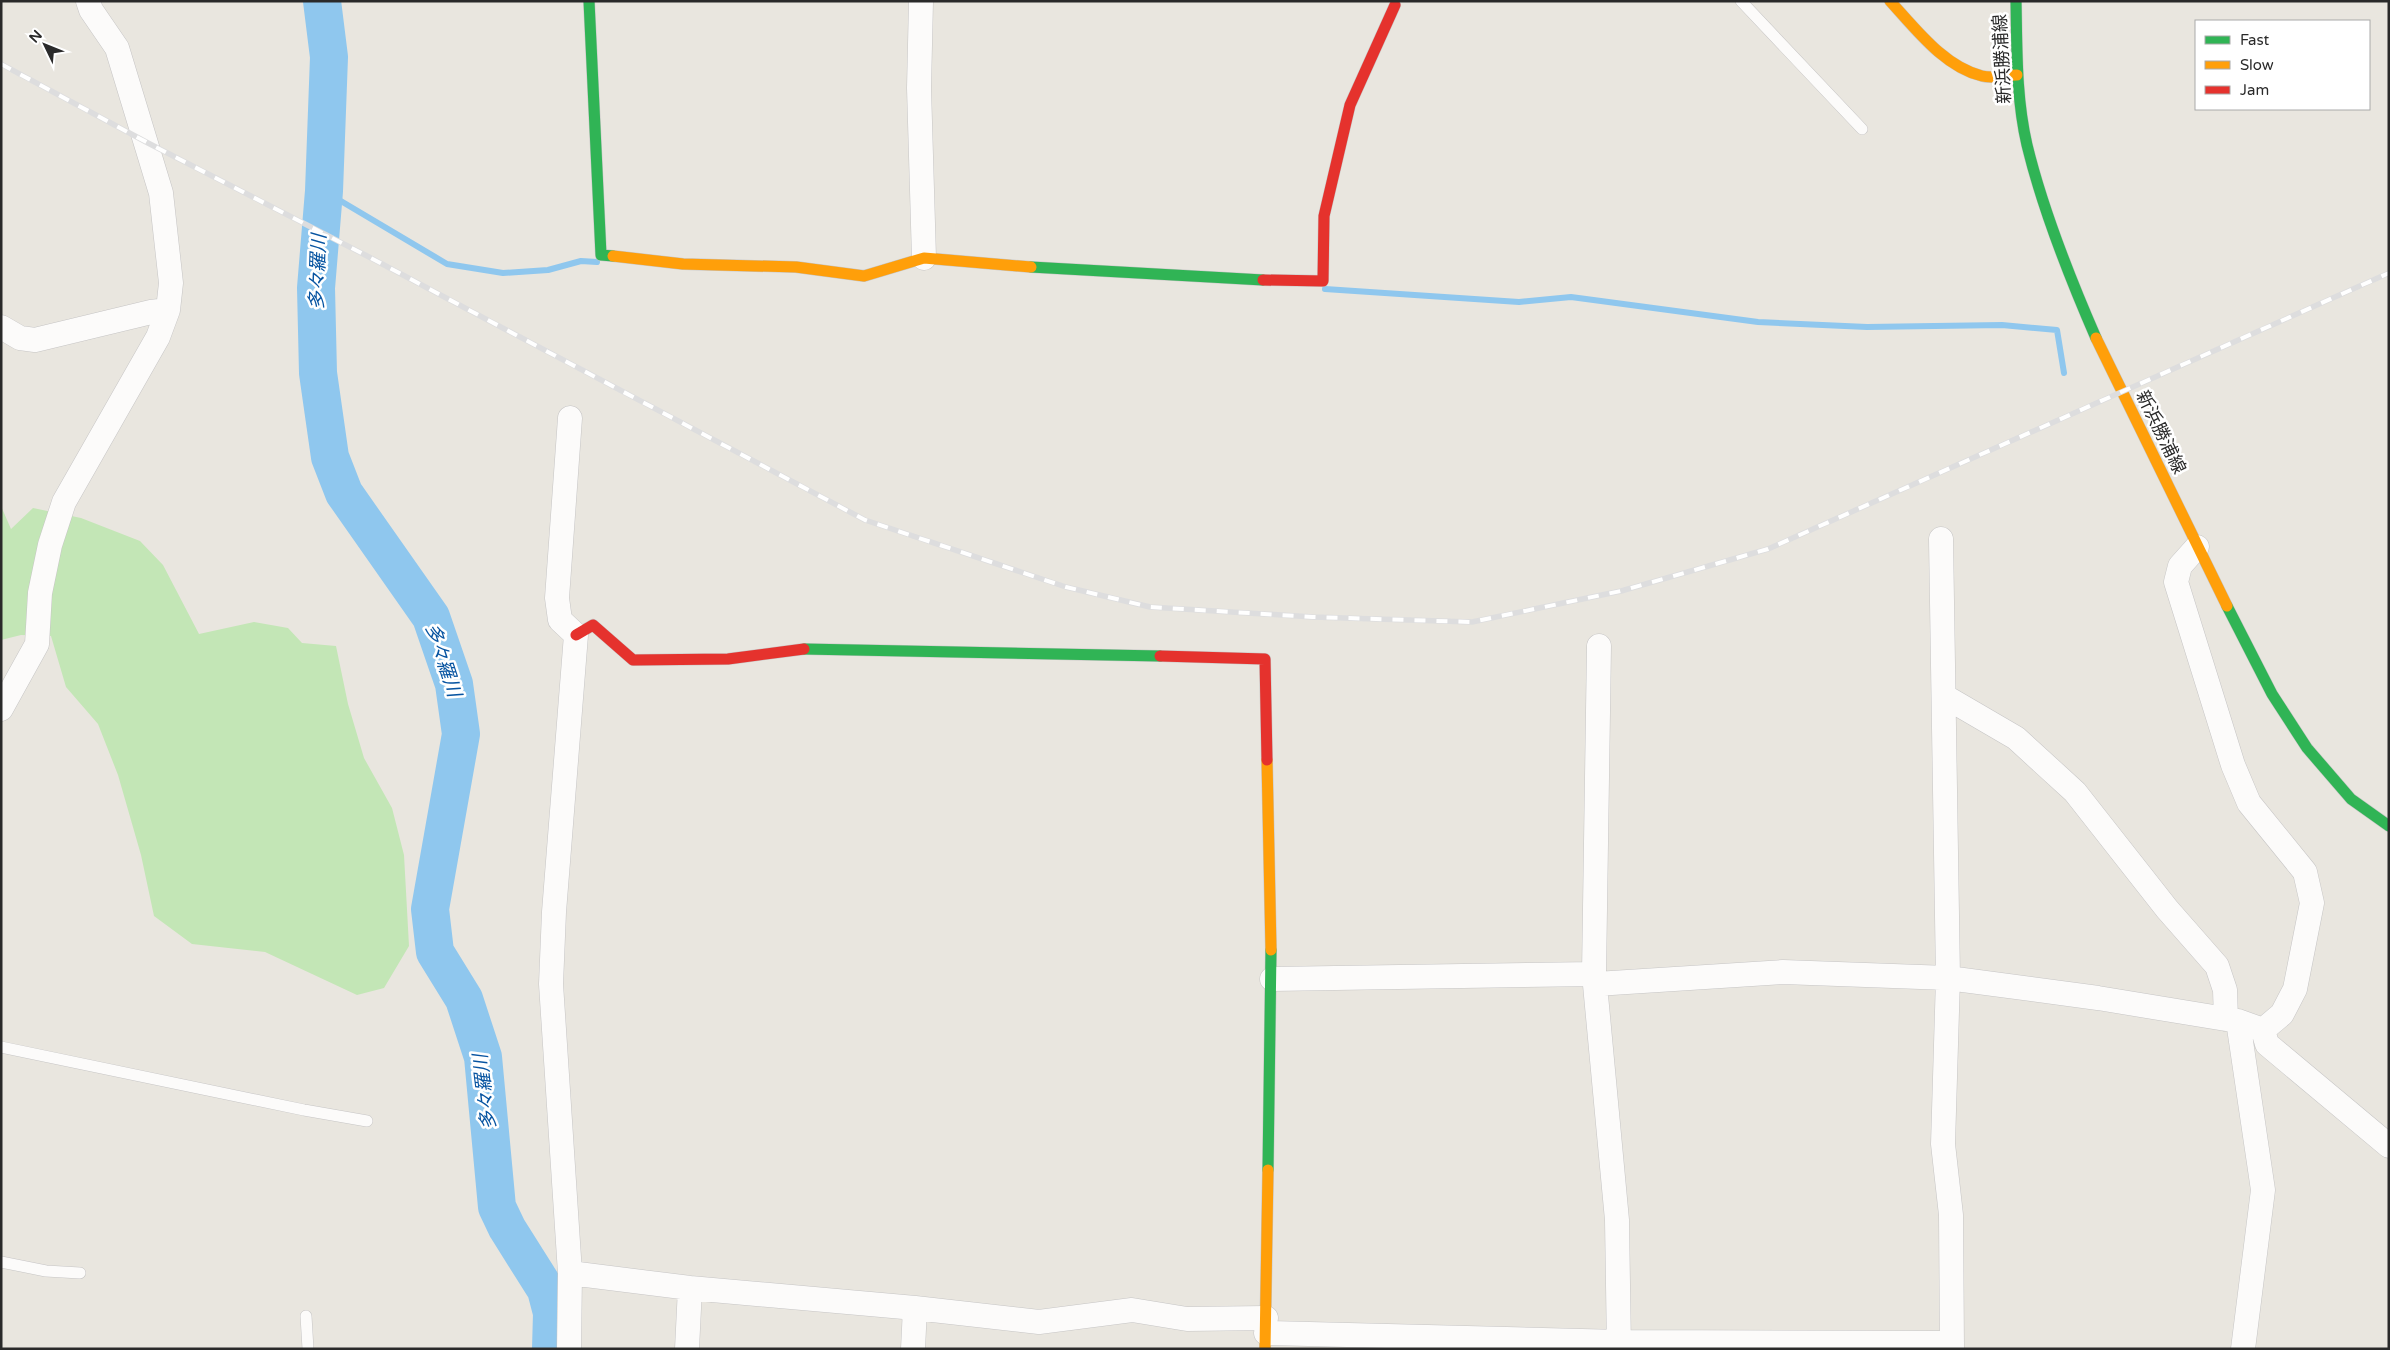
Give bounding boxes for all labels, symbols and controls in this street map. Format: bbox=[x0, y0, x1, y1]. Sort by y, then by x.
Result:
street label: 新浜勝浦線 bbox=[1989, 13, 2015, 105]
north arrow bbox=[20, 20, 70, 70]
legend bbox=[2195, 20, 2370, 110]
text: N bbox=[26, 27, 46, 46]
text: Fast bbox=[2240, 31, 2270, 49]
text: Slow bbox=[2240, 56, 2274, 74]
text: Jam bbox=[2240, 81, 2269, 99]
water label: 多々羅川 bbox=[306, 232, 330, 310]
street label: 新浜勝浦線 bbox=[2131, 387, 2191, 477]
water label: 多々羅川 bbox=[421, 620, 466, 701]
water label: 多々羅川 bbox=[469, 1051, 501, 1131]

